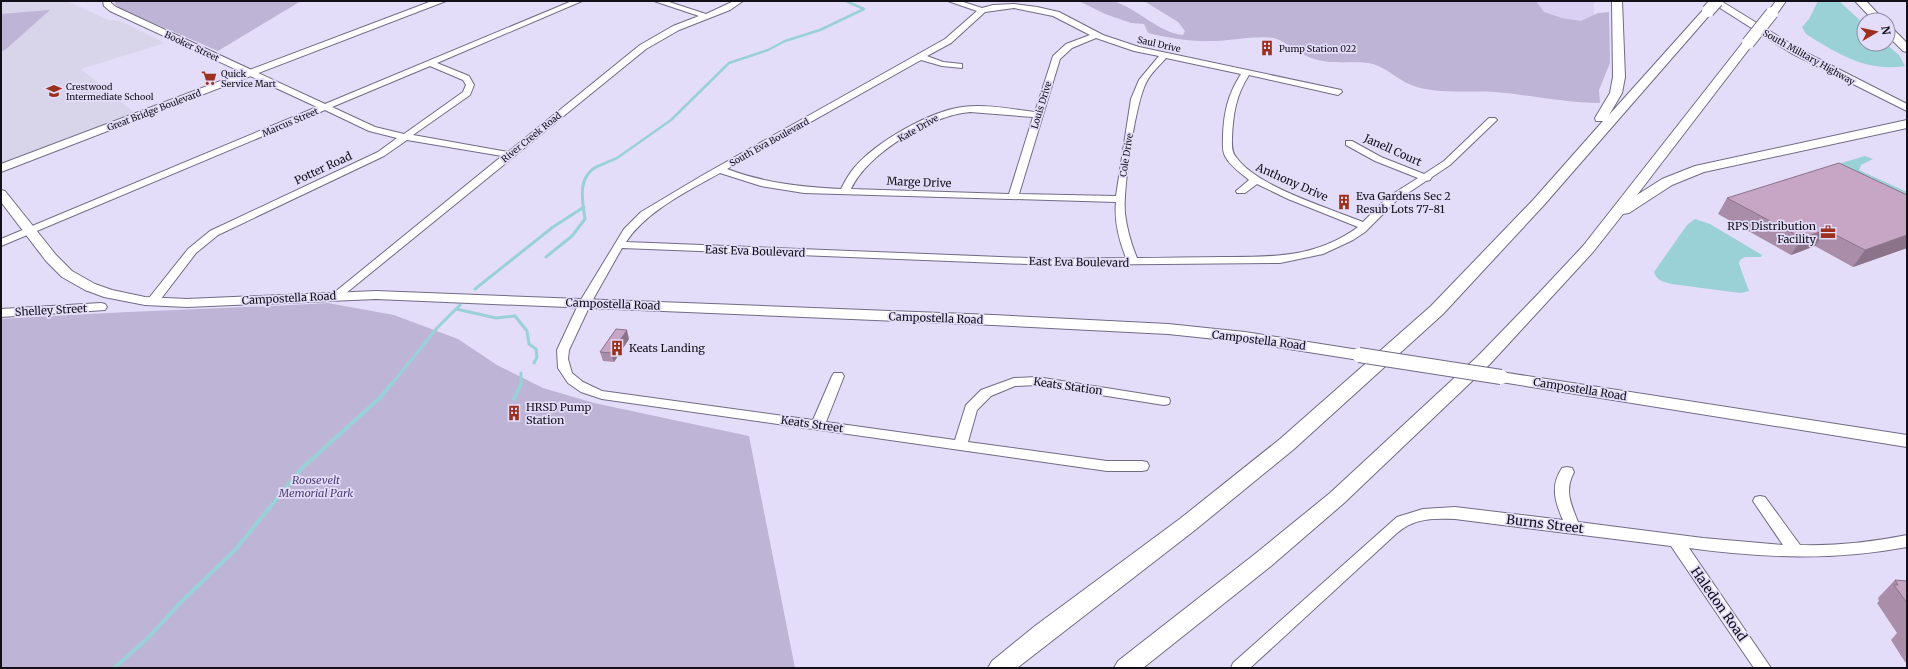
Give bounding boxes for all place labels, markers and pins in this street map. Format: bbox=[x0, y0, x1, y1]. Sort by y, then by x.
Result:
building icon: Pump Station 022 bbox=[1258, 39, 1276, 57]
place label: Pump Station 022 bbox=[1279, 43, 1356, 54]
place label: Quick Service Mart bbox=[221, 68, 277, 89]
supermarket icon: Quick Service Mart bbox=[200, 69, 218, 87]
place label: Crestwood Intermediate School bbox=[66, 81, 154, 102]
school or university icon: Crestwood Intermediate School bbox=[45, 82, 63, 100]
place label: Eva Gardens Sec 2 Resub Lots 77-81 bbox=[1356, 189, 1451, 216]
building icon: Eva Gardens Sec 2 Resub Lots 77-81 bbox=[1335, 193, 1353, 211]
place label: RPS Distribution Facility bbox=[1727, 219, 1817, 246]
office icon: RPS Distribution Facility bbox=[1819, 223, 1837, 241]
building icon: Keats Landing bbox=[608, 339, 626, 357]
place label: Keats Landing bbox=[629, 341, 705, 355]
place label: HRSD Pump Station bbox=[526, 400, 591, 427]
building icon: HRSD Pump Station bbox=[505, 404, 523, 422]

